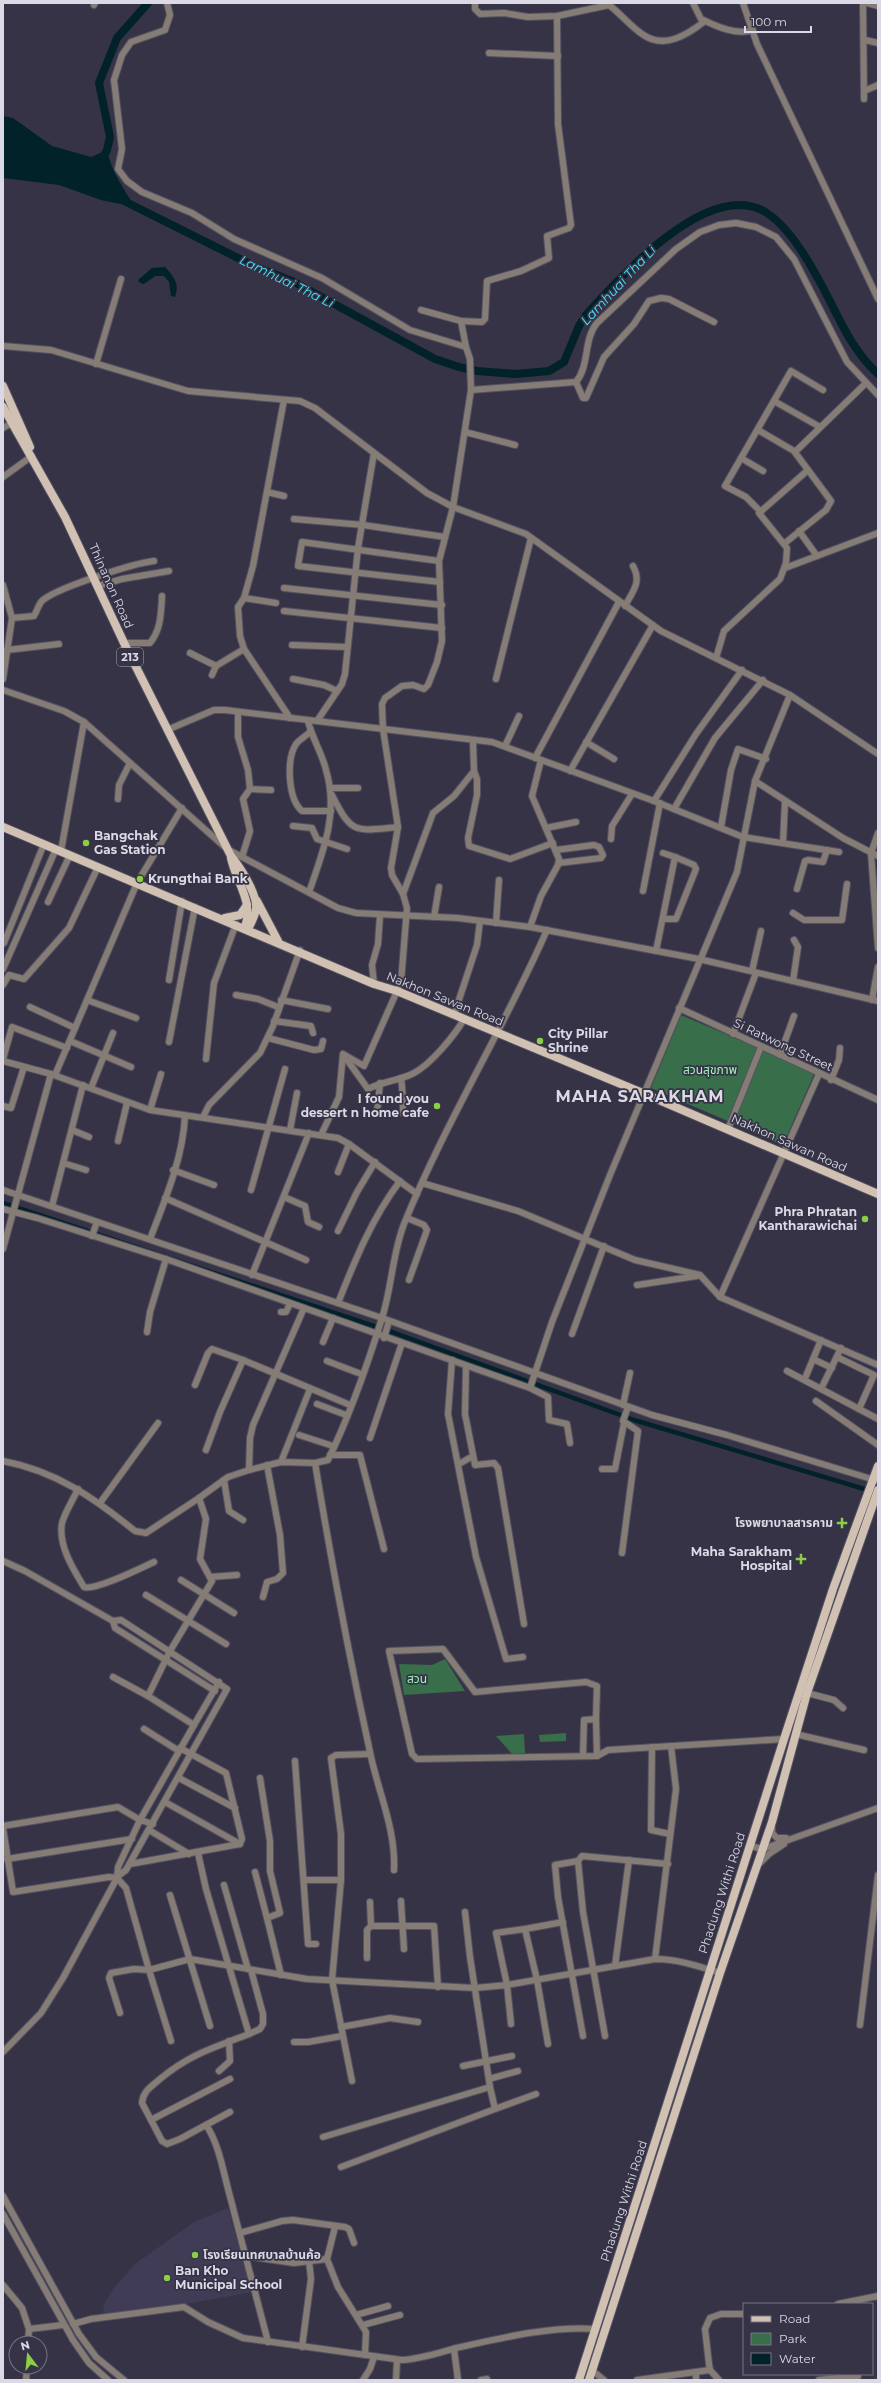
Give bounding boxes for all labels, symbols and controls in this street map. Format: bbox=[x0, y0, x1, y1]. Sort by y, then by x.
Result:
scale bar bbox=[745, 8, 811, 34]
text: 100 m bbox=[751, 14, 787, 29]
water label: Lamhuai Tha Li bbox=[577, 242, 659, 328]
water label: Lamhuai Tha Li bbox=[237, 251, 337, 311]
street label: Thinanon Road bbox=[86, 541, 137, 631]
road number: 213 bbox=[117, 648, 143, 666]
place label: Bangchak Gas Station bbox=[94, 828, 165, 857]
marker: Bangchak Gas Station bbox=[81, 838, 91, 848]
place label: Krungthai Bank bbox=[148, 871, 248, 886]
marker: Krungthai Bank bbox=[135, 874, 145, 884]
street label: Nakhon Sawan Road bbox=[384, 968, 506, 1029]
street label: Si Ratwong Street bbox=[731, 1015, 835, 1074]
place label: City Pillar Shrine bbox=[548, 1026, 608, 1055]
marker: City Pillar Shrine bbox=[535, 1036, 545, 1046]
park label: สวนสุขภาพ bbox=[683, 1062, 737, 1077]
district label: MAHA SARAKHAM bbox=[555, 1087, 725, 1106]
place label: I found you dessert n home cafe bbox=[301, 1091, 429, 1120]
marker: I found you dessert n home cafe bbox=[432, 1101, 442, 1111]
street label: Nakhon Sawan Road bbox=[729, 1110, 849, 1175]
place label: Phra Phratan Kantharawichai bbox=[758, 1204, 857, 1233]
marker: Phra Phratan Kantharawichai bbox=[860, 1214, 870, 1224]
place label: โรงพยาบาลสารคาม bbox=[735, 1515, 833, 1530]
marker: โรงพยาบาลสารคาม bbox=[836, 1517, 848, 1529]
place label: Maha Sarakham Hospital bbox=[691, 1544, 792, 1573]
marker: Maha Sarakham Hospital bbox=[795, 1553, 807, 1565]
park label: สวน bbox=[407, 1671, 427, 1686]
street label: Phadung Withi Road bbox=[695, 1830, 748, 1955]
street label: Phadung Withi Road bbox=[597, 2138, 650, 2263]
place label: โรงเรียนเทศบาลบ้านค้อ bbox=[203, 2247, 321, 2262]
marker: โรงเรียนเทศบาลบ้านค้อ bbox=[190, 2250, 200, 2260]
place label: Ban Kho Municipal School bbox=[175, 2263, 282, 2292]
marker: Ban Kho Municipal School bbox=[162, 2273, 172, 2283]
legend bbox=[743, 2303, 873, 2375]
text: Road bbox=[779, 2311, 810, 2326]
text: Park bbox=[779, 2331, 807, 2346]
north arrow bbox=[8, 2335, 48, 2375]
text: N bbox=[19, 2337, 31, 2353]
text: Water bbox=[779, 2351, 816, 2366]

